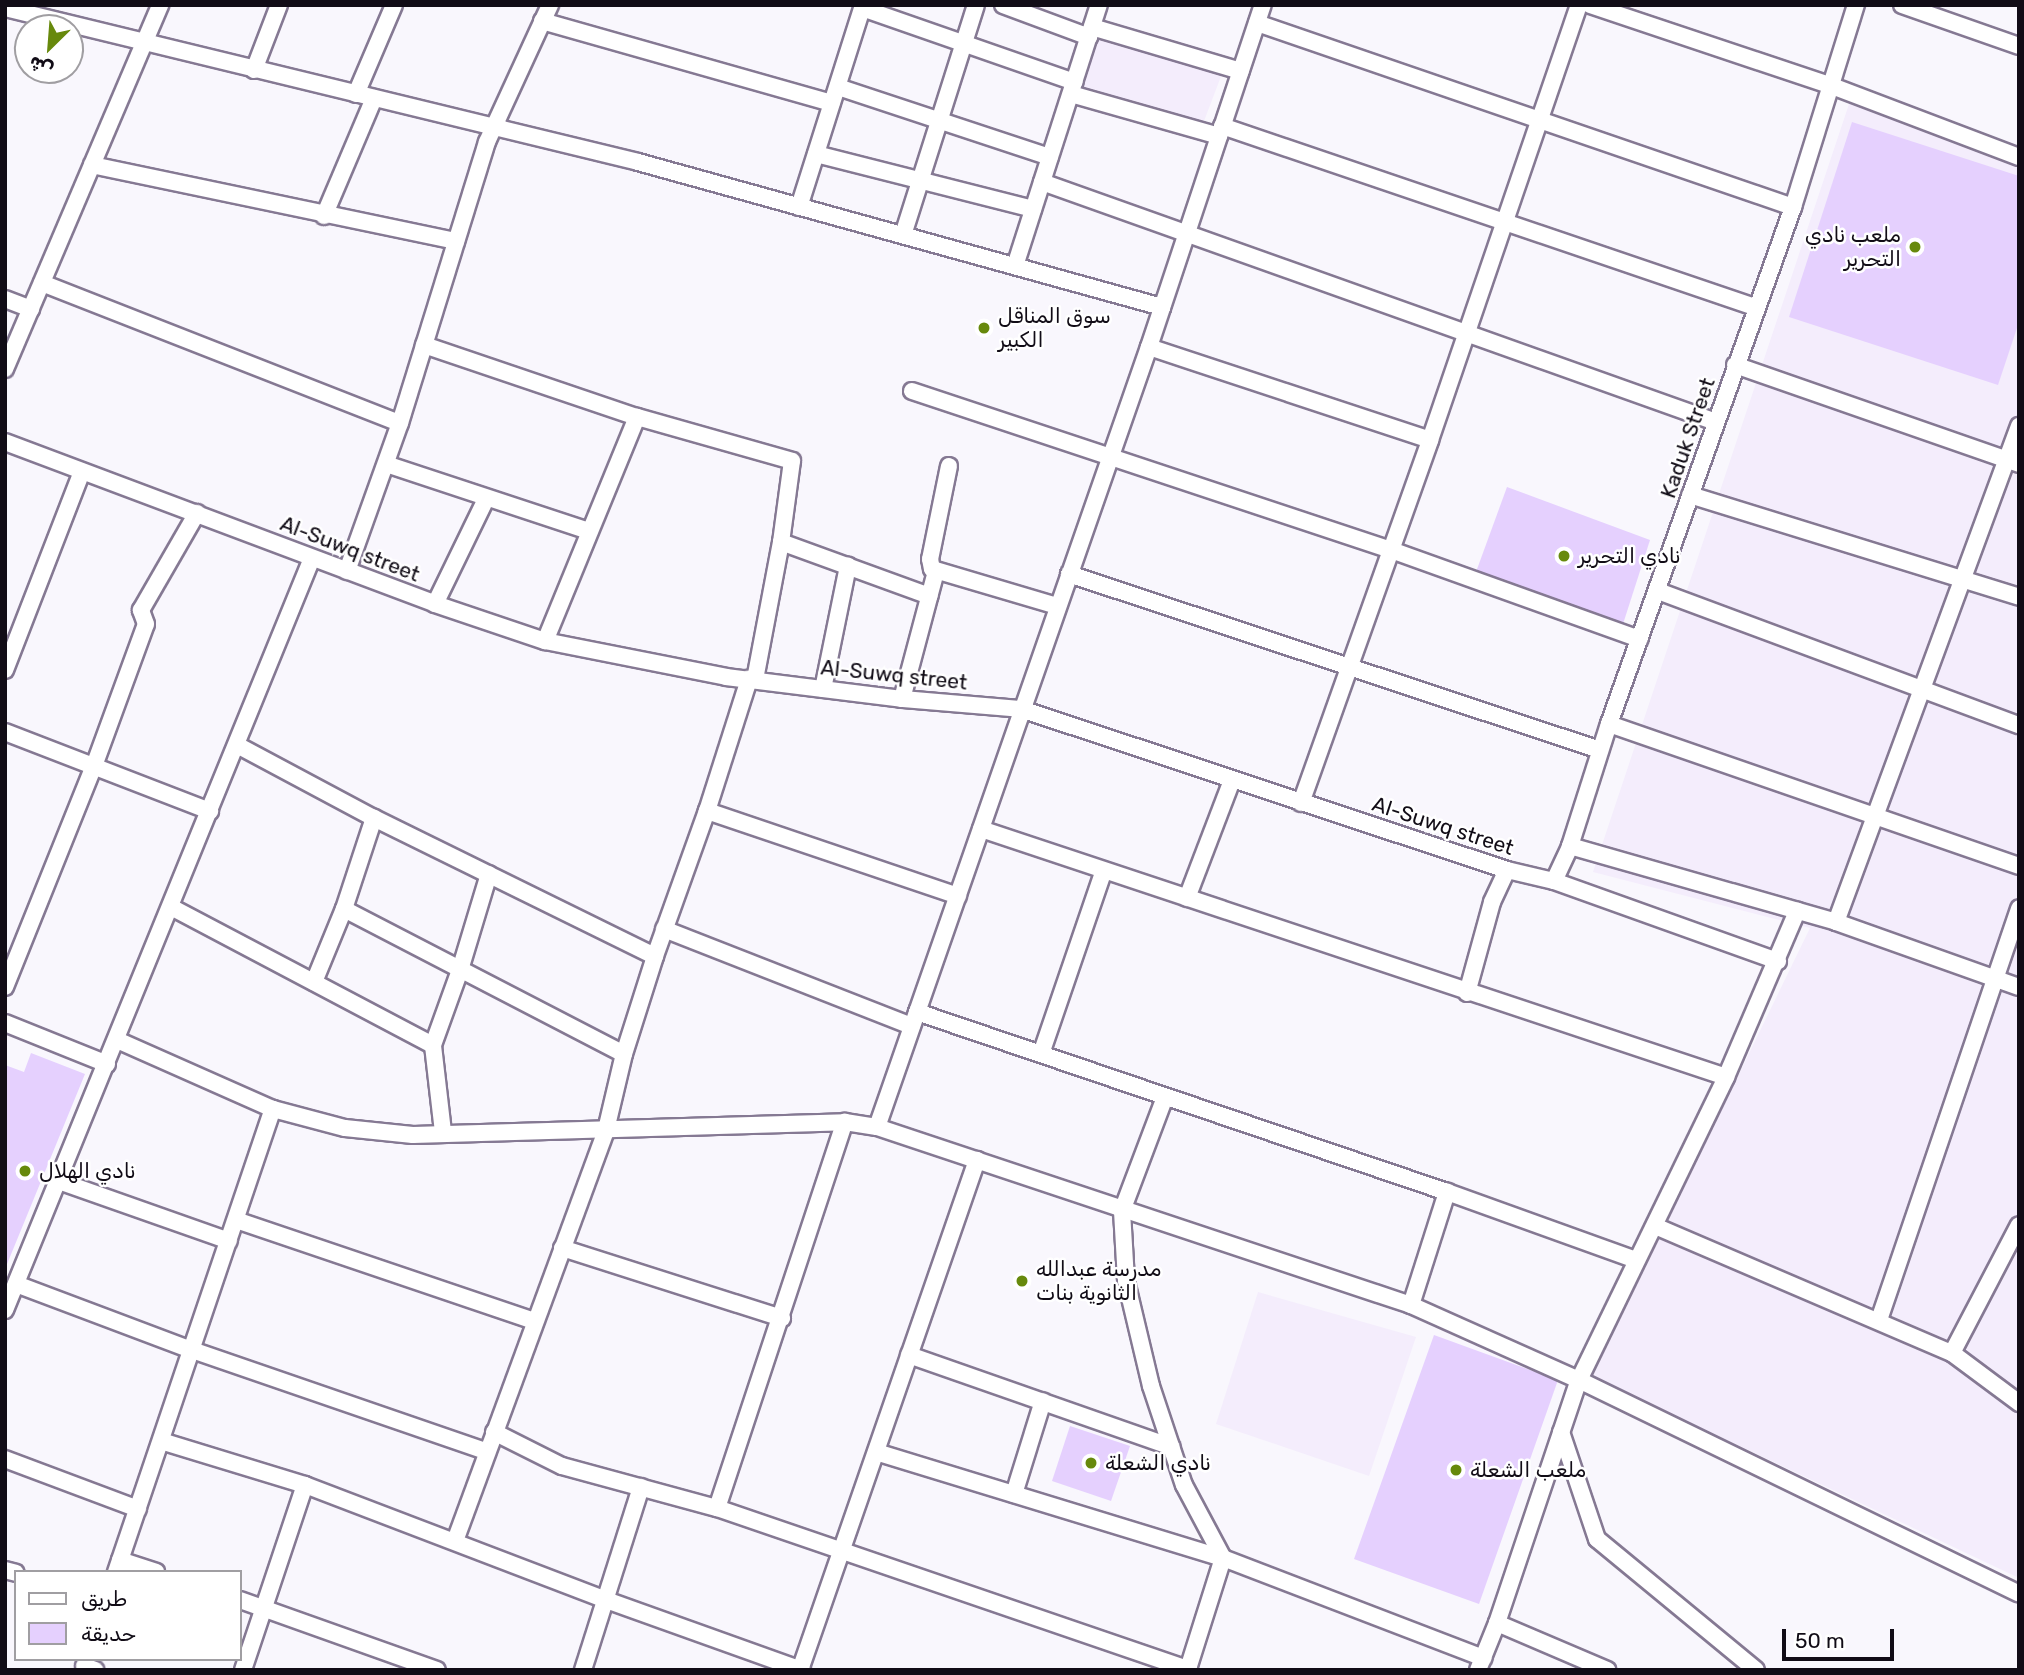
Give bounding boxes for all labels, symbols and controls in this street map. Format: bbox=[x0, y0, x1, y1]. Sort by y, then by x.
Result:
north arrow bbox=[14, 14, 84, 84]
text: ش bbox=[25, 51, 57, 82]
place label: ملعب نادي التحرير bbox=[1805, 222, 1901, 272]
marker: ملعب نادي التحرير bbox=[1907, 239, 1923, 255]
place label: سوق المناقل الكبير bbox=[998, 303, 1111, 353]
marker: سوق المناقل الكبير bbox=[976, 320, 992, 336]
street label: Kaduk Street bbox=[1656, 374, 1720, 502]
street label: Al-Suwq street bbox=[277, 511, 423, 587]
place label: نادي التحرير bbox=[1578, 543, 1681, 569]
marker: نادي التحرير bbox=[1556, 548, 1572, 564]
street label: Al-Suwq street bbox=[819, 655, 969, 695]
street label: Al-Suwq street bbox=[1369, 791, 1517, 861]
place label: نادي الهلال bbox=[39, 1158, 136, 1184]
marker: نادي الهلال bbox=[17, 1163, 33, 1179]
place label: مدرسة عبدالله الثانوية بنات bbox=[1036, 1256, 1161, 1306]
marker: مدرسة عبدالله الثانوية بنات bbox=[1014, 1273, 1030, 1289]
place label: نادي الشعلة bbox=[1105, 1450, 1211, 1476]
marker: نادي الشعلة bbox=[1083, 1455, 1099, 1471]
place label: ملعب الشعلة bbox=[1470, 1457, 1586, 1483]
marker: ملعب الشعلة bbox=[1448, 1462, 1464, 1478]
legend bbox=[14, 1570, 242, 1661]
text: طريق bbox=[81, 1586, 127, 1611]
scale bar bbox=[1786, 1616, 1898, 1660]
text: حديقة bbox=[81, 1621, 136, 1646]
text: 50 m bbox=[1795, 1628, 1845, 1653]

